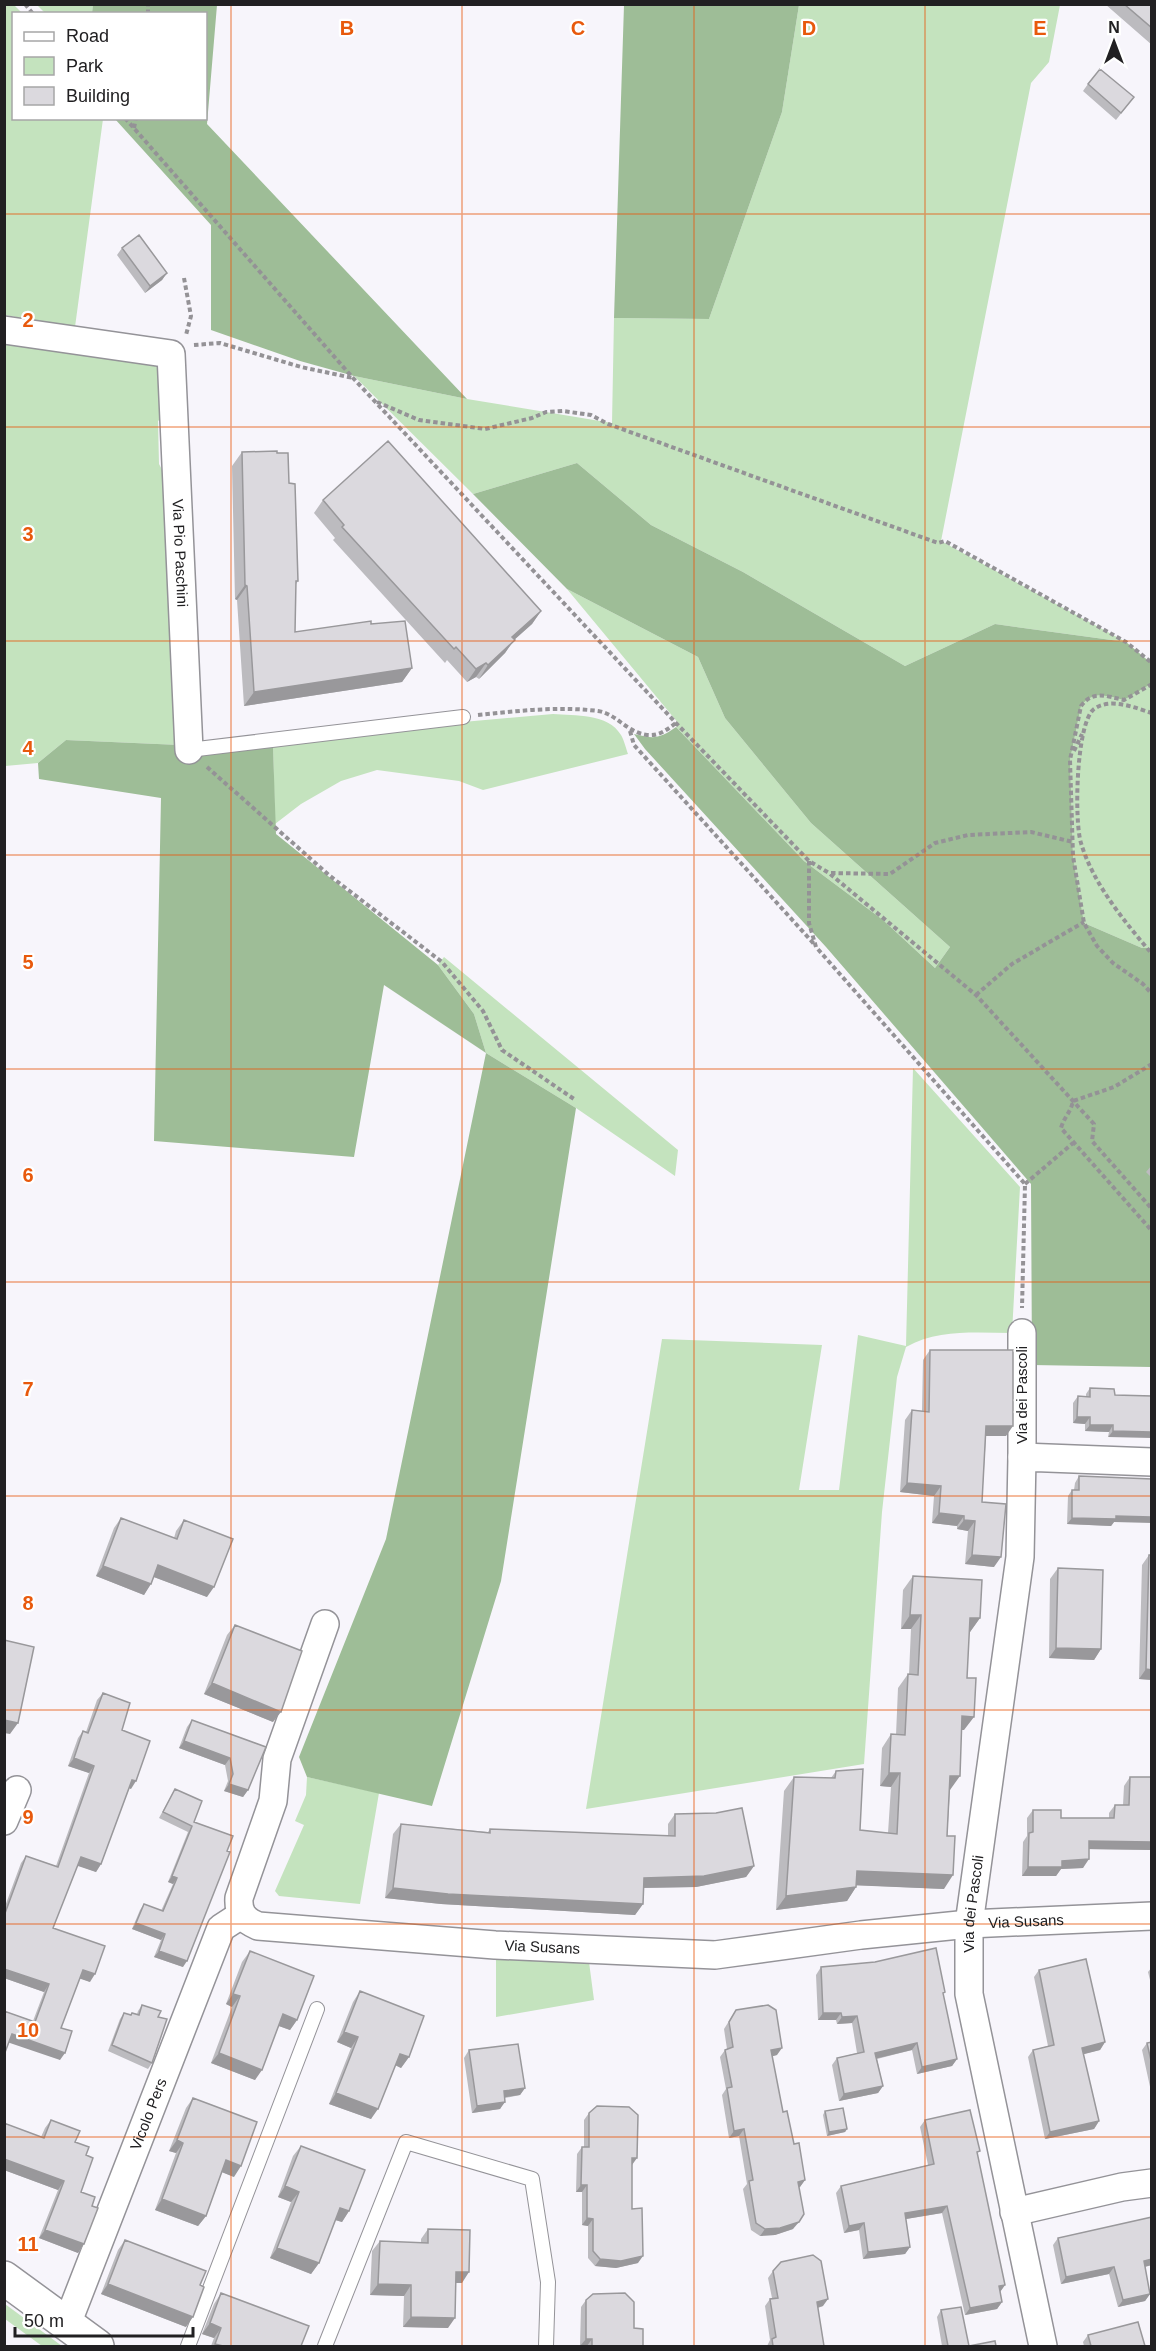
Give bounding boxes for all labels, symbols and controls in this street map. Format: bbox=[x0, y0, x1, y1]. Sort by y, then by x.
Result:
legend bbox=[12, 12, 207, 120]
north arrow bbox=[1084, 12, 1144, 72]
text: B bbox=[340, 17, 354, 39]
text: C bbox=[571, 17, 585, 39]
text: D bbox=[802, 17, 816, 39]
text: E bbox=[1033, 17, 1047, 39]
text: N bbox=[1108, 19, 1120, 36]
text: Road bbox=[66, 26, 109, 46]
text: Park bbox=[66, 56, 104, 76]
text: Building bbox=[66, 86, 130, 106]
text: 2 bbox=[22, 309, 34, 331]
street label: Via Pio Paschini bbox=[170, 499, 191, 607]
text: 3 bbox=[22, 523, 34, 545]
text: 4 bbox=[22, 737, 34, 759]
text: 5 bbox=[22, 951, 34, 973]
text: 6 bbox=[22, 1164, 34, 1186]
street label: Via dei Pascoli bbox=[1013, 1346, 1030, 1444]
text: 7 bbox=[22, 1378, 34, 1400]
text: 8 bbox=[22, 1592, 34, 1614]
text: 9 bbox=[22, 1806, 34, 1828]
street label: Via dei Pascoli bbox=[960, 1854, 986, 1953]
street label: Via Susans bbox=[988, 1911, 1064, 1931]
street label: Via Susans bbox=[504, 1936, 580, 1957]
text: 10 bbox=[17, 2019, 39, 2041]
street label: Vicolo Pers bbox=[126, 2076, 170, 2152]
text: 11 bbox=[17, 2233, 39, 2255]
scale bar bbox=[15, 2300, 194, 2338]
text: 50 m bbox=[24, 2311, 64, 2331]

